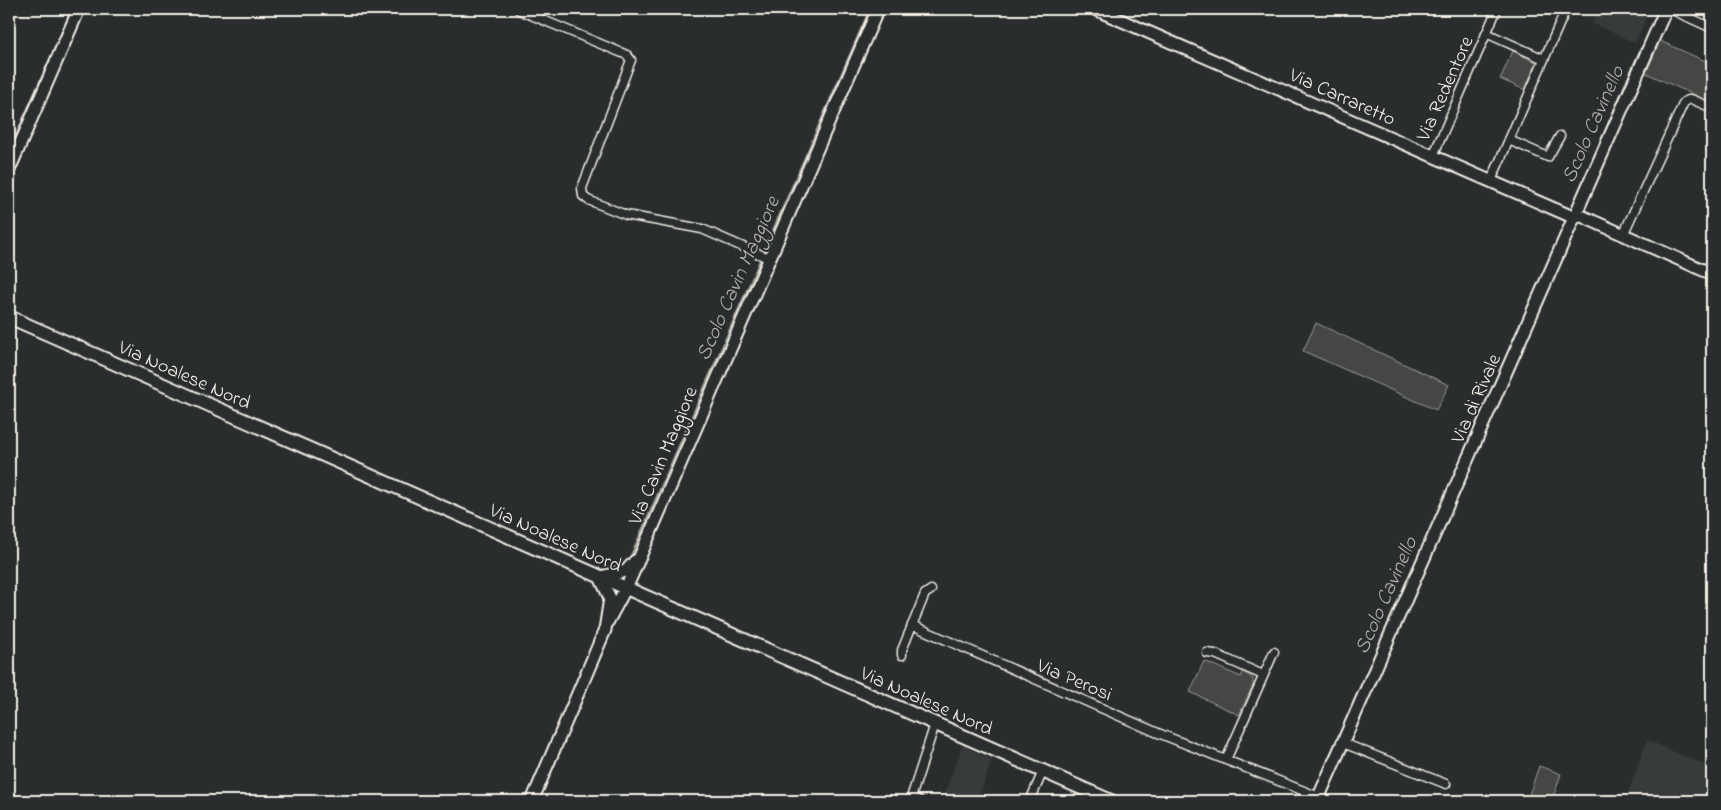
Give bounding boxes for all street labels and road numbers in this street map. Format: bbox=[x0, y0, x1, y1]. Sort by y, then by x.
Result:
street label: Via Redentore bbox=[1410, 32, 1482, 147]
street label: Via Carraretto bbox=[1283, 61, 1400, 135]
street label: Via Noalese Nord bbox=[112, 334, 255, 418]
street label: Via di Rivale bbox=[1444, 350, 1510, 449]
street label: Via Cavin Maggiore bbox=[622, 382, 707, 531]
street label: Via Noalese Nord bbox=[483, 497, 626, 581]
street label: Via Perosi bbox=[1031, 652, 1116, 710]
street label: Via Noalese Nord bbox=[854, 660, 997, 744]

